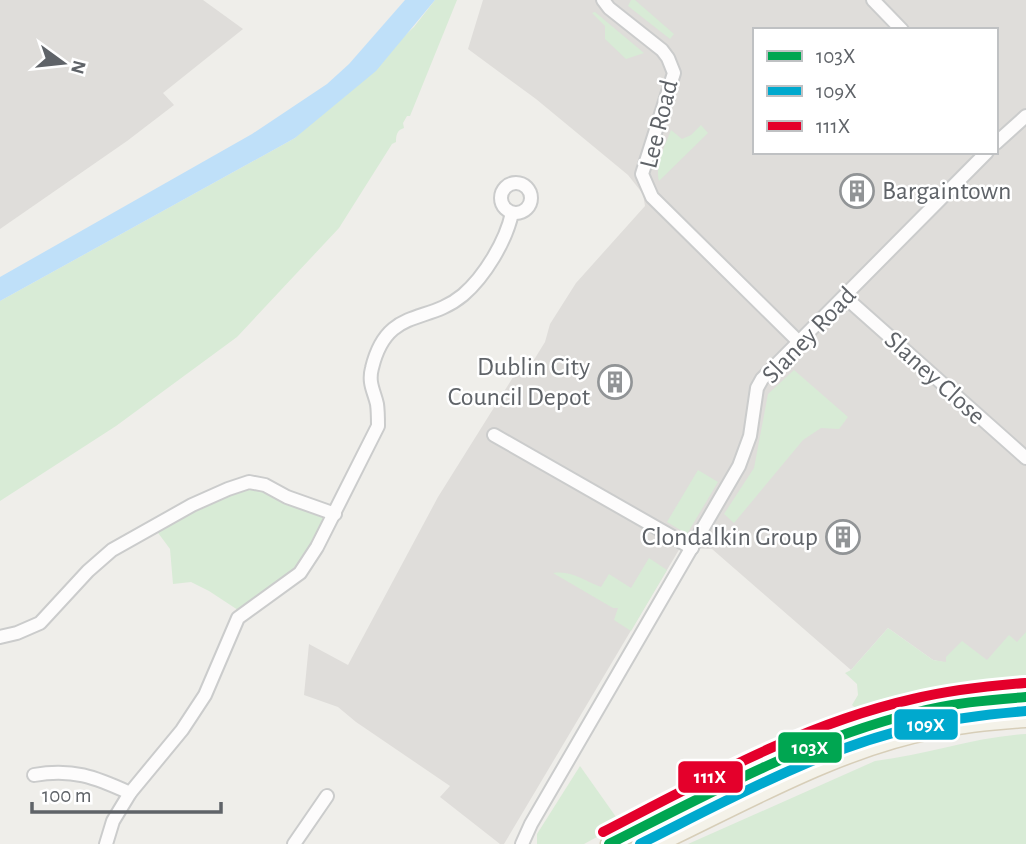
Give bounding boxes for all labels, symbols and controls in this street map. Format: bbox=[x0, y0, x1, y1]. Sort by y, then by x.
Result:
north arrow bbox=[28, 28, 98, 98]
legend bbox=[753, 28, 998, 154]
text: 103X bbox=[816, 46, 855, 67]
text: N bbox=[67, 58, 89, 76]
street label: Lee Road bbox=[635, 77, 683, 171]
text: 109X bbox=[816, 81, 857, 102]
text: 111X bbox=[816, 116, 850, 137]
building icon: Bargaintown bbox=[838, 172, 876, 210]
place label: Bargaintown bbox=[882, 178, 1011, 204]
street label: Slaney Road bbox=[757, 282, 861, 388]
street label: Slaney Close bbox=[880, 326, 990, 430]
place label: Dublin City Council Depot bbox=[448, 354, 590, 410]
building icon: Dublin City Council Depot bbox=[596, 363, 634, 401]
building icon: Clondalkin Group bbox=[824, 518, 862, 556]
place label: Clondalkin Group bbox=[642, 524, 818, 550]
line badge: 109X bbox=[893, 708, 959, 741]
text: 109X bbox=[907, 716, 945, 735]
line badge: 103X bbox=[777, 731, 843, 764]
text: 103X bbox=[792, 739, 829, 758]
line badge: 111X bbox=[677, 760, 744, 794]
text: 111X bbox=[694, 768, 726, 787]
scale bar bbox=[32, 770, 220, 814]
text: 100 m bbox=[42, 785, 92, 806]

